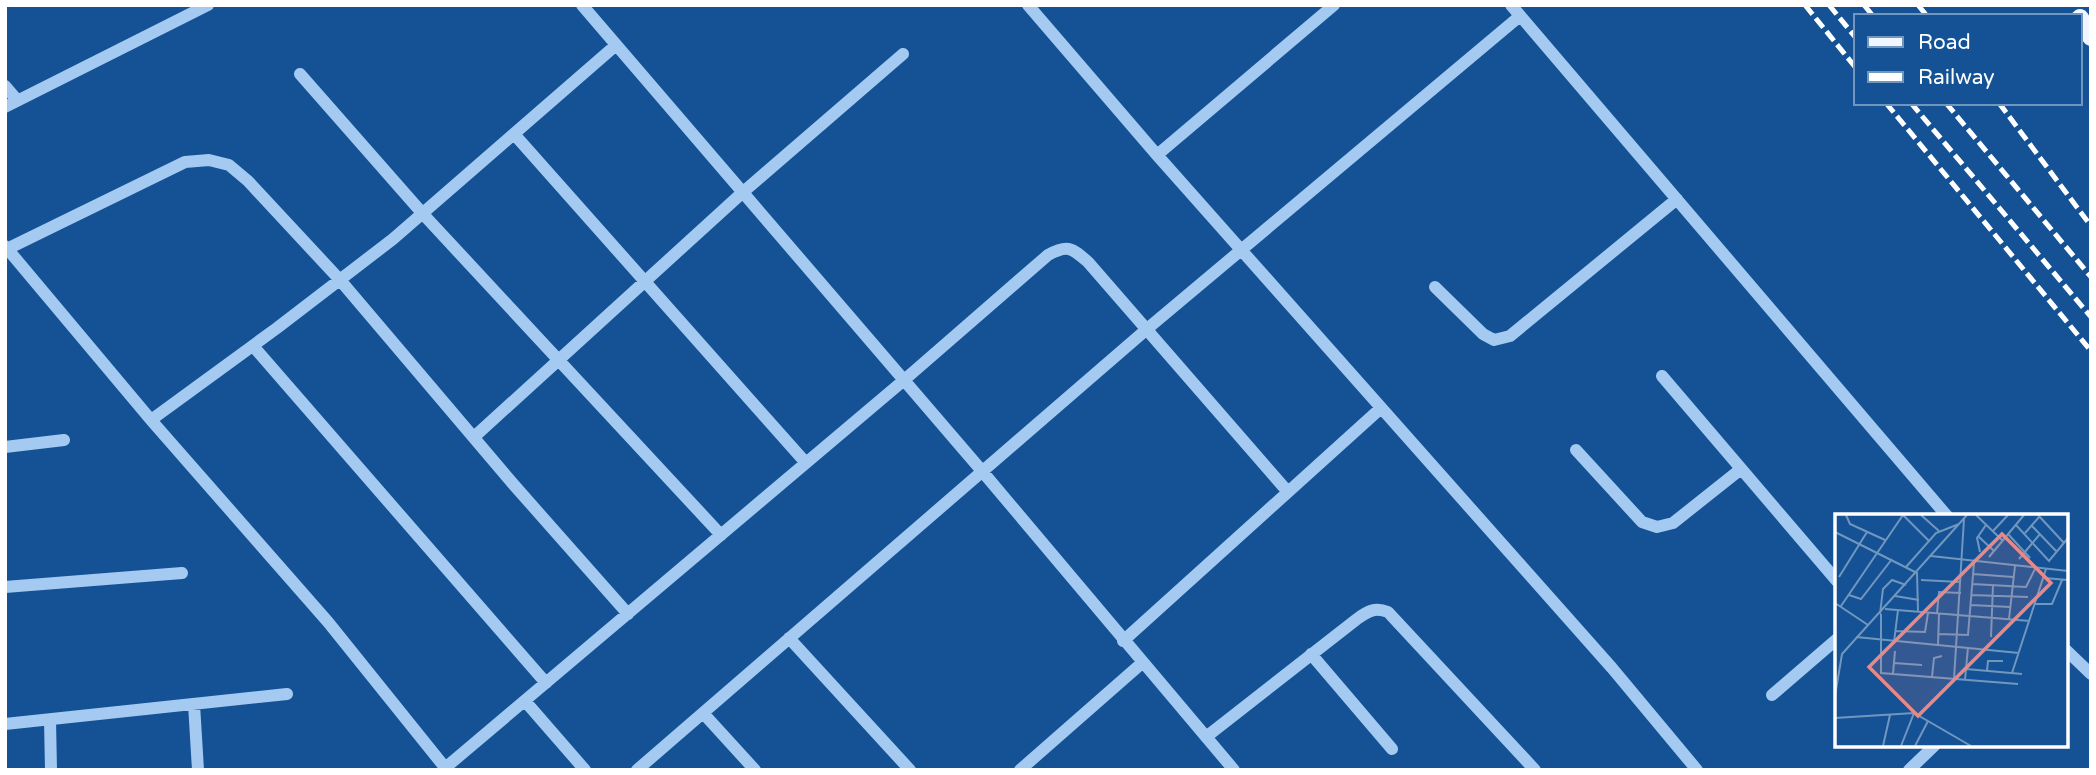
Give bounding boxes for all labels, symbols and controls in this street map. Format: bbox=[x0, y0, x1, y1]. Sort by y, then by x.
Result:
legend bbox=[1854, 14, 2082, 105]
text: Road bbox=[1918, 30, 1971, 55]
text: Railway bbox=[1918, 65, 1995, 90]
inset map bbox=[1835, 514, 2068, 747]

